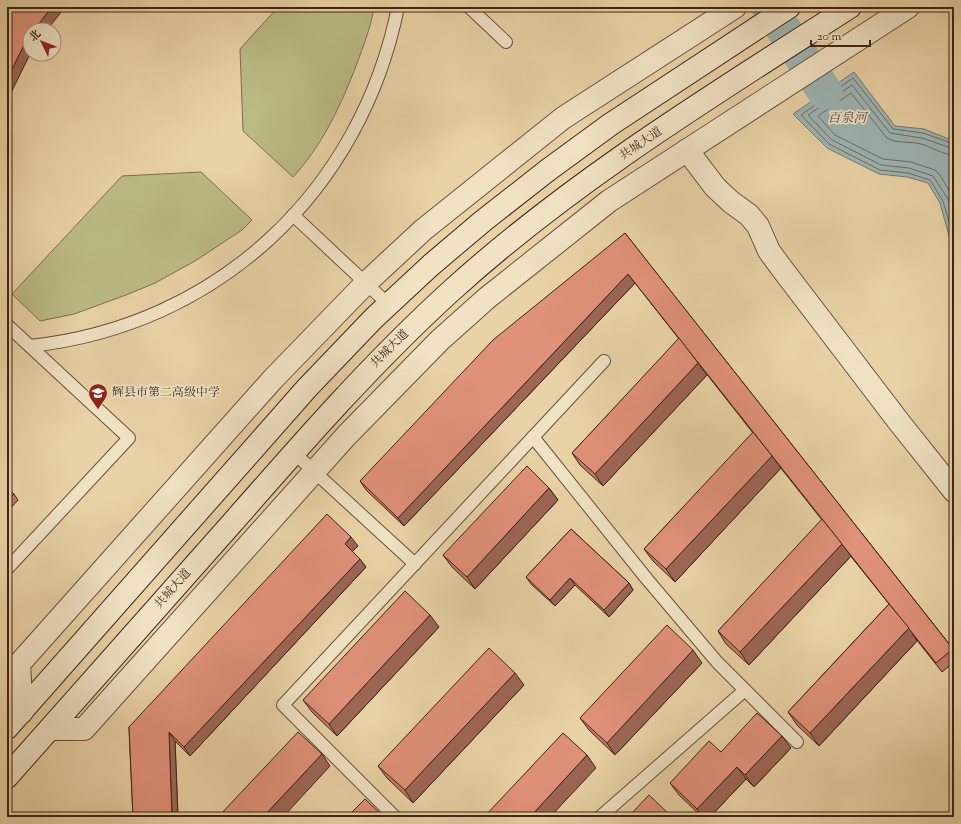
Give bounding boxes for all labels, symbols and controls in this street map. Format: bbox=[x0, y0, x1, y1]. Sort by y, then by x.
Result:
north arrow bbox=[22, 22, 62, 62]
scale bar bbox=[811, 22, 870, 48]
text: 北 bbox=[26, 26, 45, 45]
text: 20 m bbox=[817, 28, 842, 46]
water label: 百泉河 bbox=[827, 110, 868, 128]
street label: 共城大道 bbox=[616, 123, 666, 165]
street label: 共城大道 bbox=[367, 326, 413, 372]
school or university icon: 辉县市第二高级中学 bbox=[87, 382, 109, 410]
place label: 辉县市第二高级中学 bbox=[112, 384, 220, 402]
street label: 共城大道 bbox=[150, 565, 196, 613]

